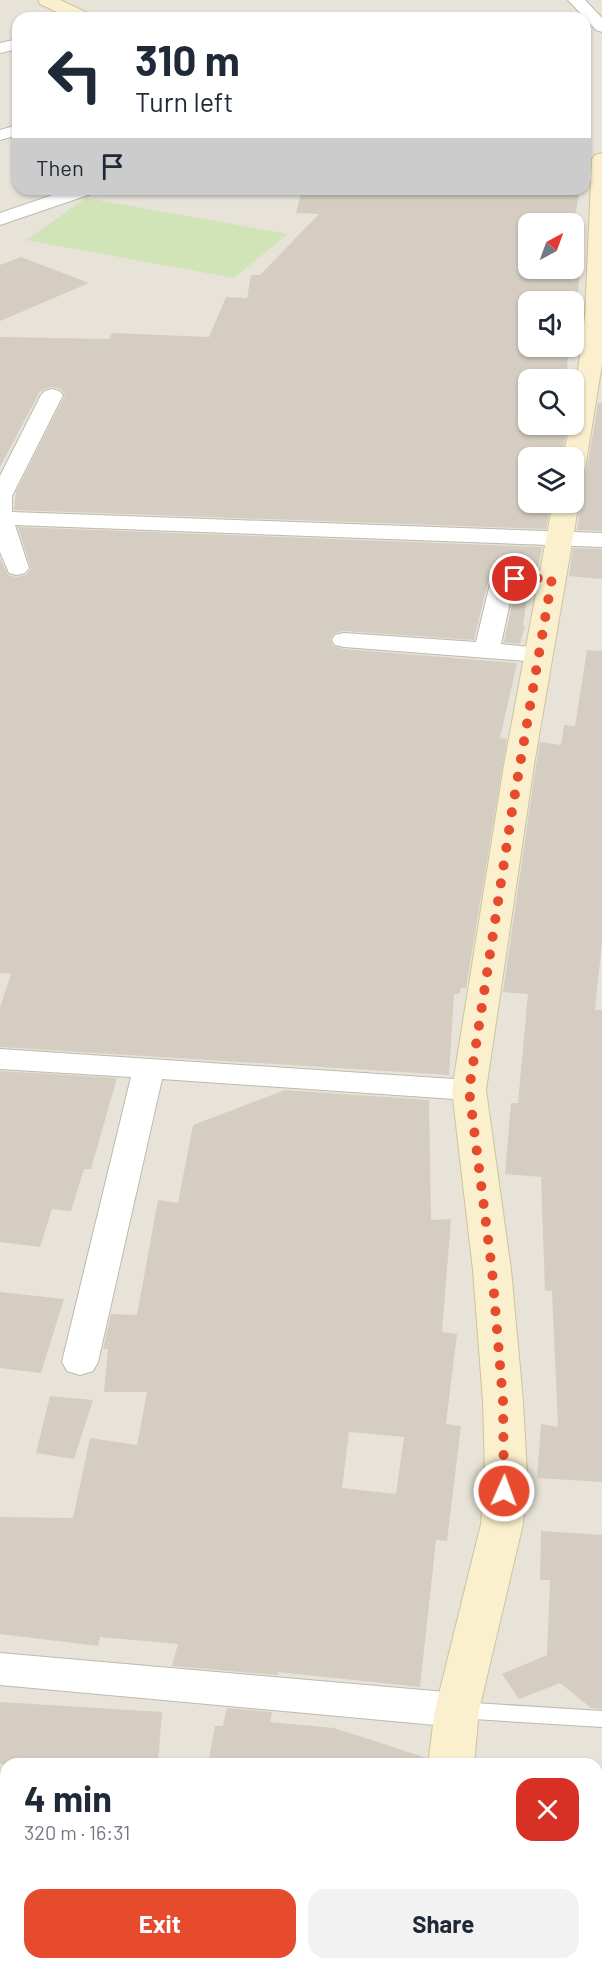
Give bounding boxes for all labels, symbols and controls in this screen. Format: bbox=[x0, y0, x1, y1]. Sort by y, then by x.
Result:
text: 310 m bbox=[135, 34, 240, 84]
icon: left bbox=[36, 36, 114, 114]
text: Turn left bbox=[135, 85, 233, 117]
icon: arrive bbox=[96, 150, 129, 183]
text: Then bbox=[36, 154, 84, 180]
north arrow bbox=[518, 213, 584, 279]
map controls bbox=[518, 213, 584, 513]
button: sound bbox=[518, 291, 584, 357]
button: search bbox=[518, 369, 584, 435]
button: layers bbox=[518, 447, 584, 513]
pin bbox=[489, 553, 540, 604]
icon: arrive bbox=[498, 562, 531, 595]
position arrow bbox=[472, 1459, 536, 1523]
text: 4 min bbox=[24, 1776, 112, 1819]
button: close bbox=[516, 1778, 579, 1841]
text: 320 m · 16:31 bbox=[24, 1820, 130, 1844]
button: Exit bbox=[24, 1889, 296, 1958]
button: Share bbox=[308, 1889, 579, 1958]

